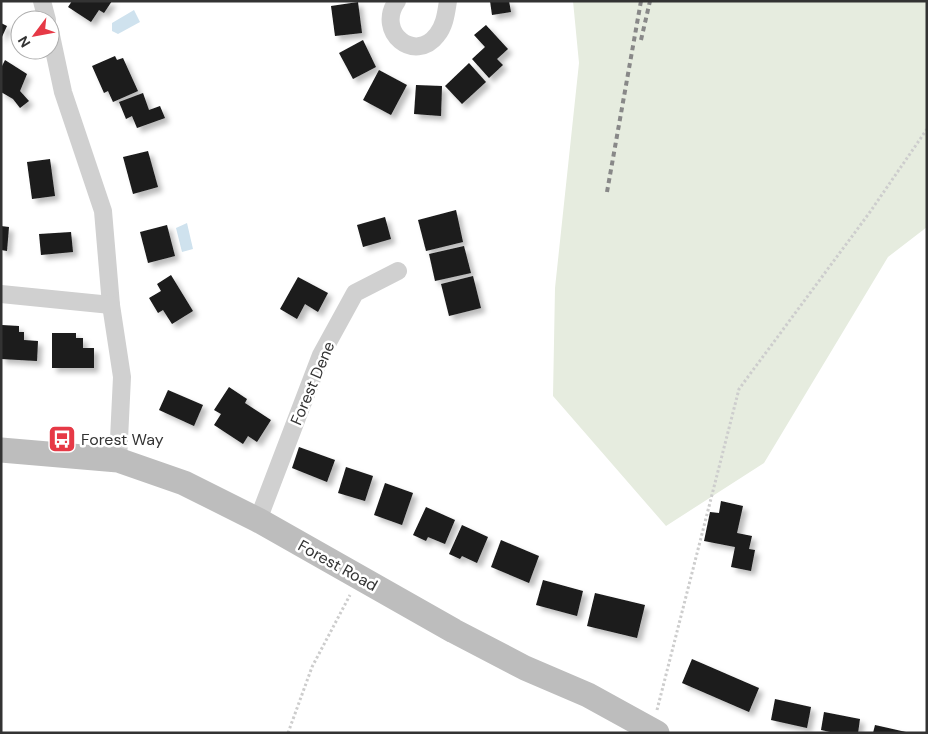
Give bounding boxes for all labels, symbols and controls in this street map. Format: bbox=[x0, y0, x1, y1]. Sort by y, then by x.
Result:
north arrow bbox=[10, 10, 60, 60]
text: N bbox=[14, 33, 34, 51]
street label: Forest Dene bbox=[285, 338, 340, 428]
bus stop icon: Forest Way bbox=[47, 424, 77, 454]
place label: Forest Way bbox=[81, 429, 164, 450]
street label: Forest Road bbox=[294, 535, 381, 596]

